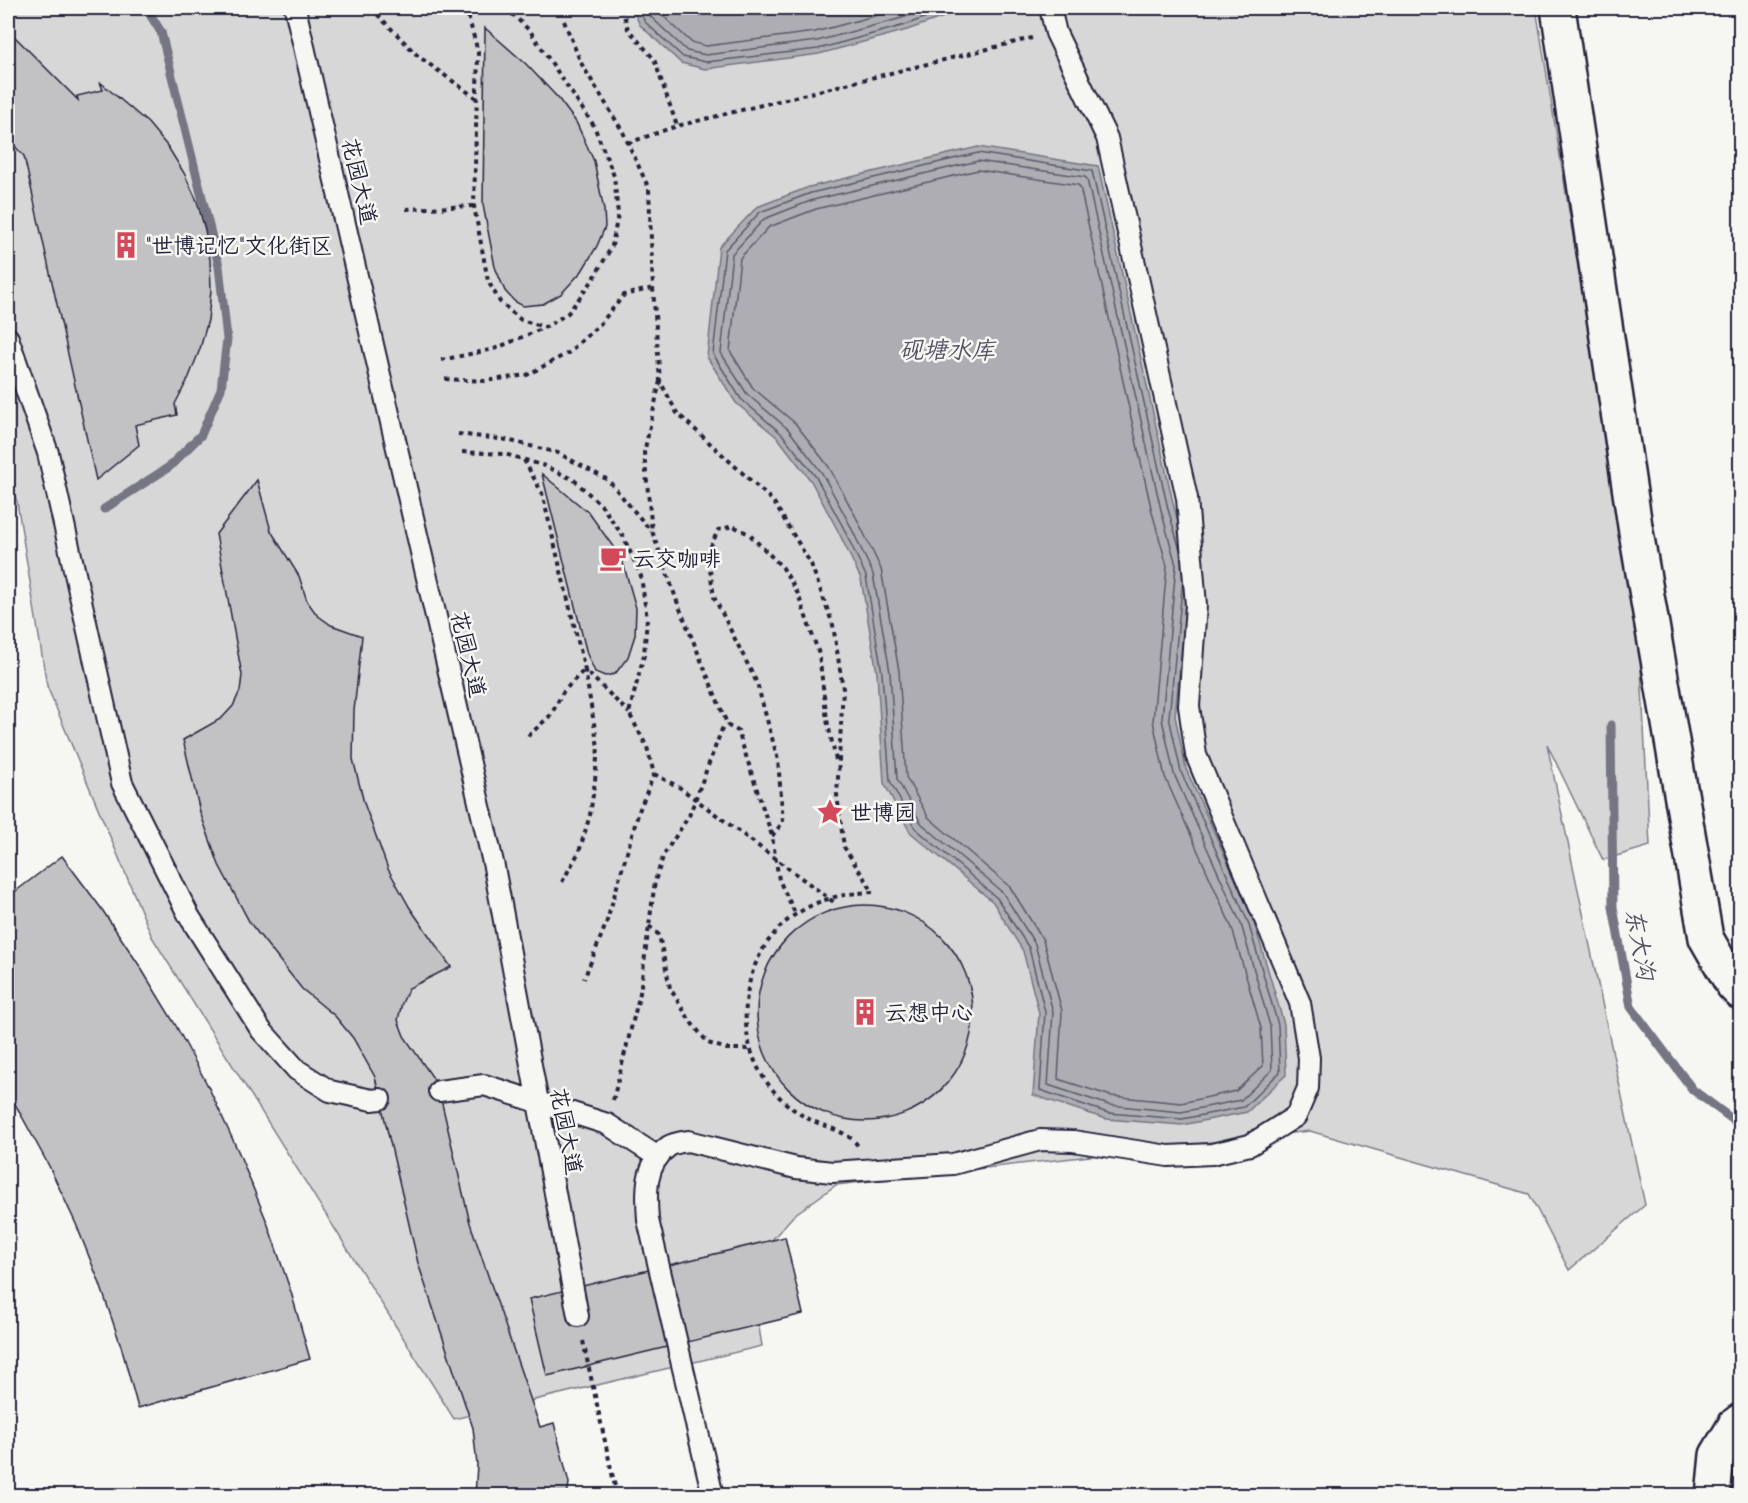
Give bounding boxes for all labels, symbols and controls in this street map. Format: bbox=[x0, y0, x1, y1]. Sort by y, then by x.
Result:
street label: 花园大道 bbox=[334, 135, 384, 228]
building icon: “世博记忆”文化街区 bbox=[111, 230, 141, 260]
place label: “世博记忆”文化街区 bbox=[146, 231, 332, 262]
water label: 砚塘水库 bbox=[899, 334, 997, 368]
cafe icon: 云交咖啡 bbox=[598, 543, 628, 573]
place label: 云交咖啡 bbox=[633, 544, 721, 575]
street label: 花园大道 bbox=[443, 608, 493, 701]
place icon: 世博园 bbox=[815, 797, 845, 827]
place label: 世博园 bbox=[850, 798, 916, 829]
water label: 东大沟 bbox=[1616, 906, 1662, 985]
building icon: 云想中心 bbox=[850, 997, 880, 1027]
place label: 云想中心 bbox=[885, 998, 973, 1029]
street label: 花园大道 bbox=[542, 1085, 589, 1177]

